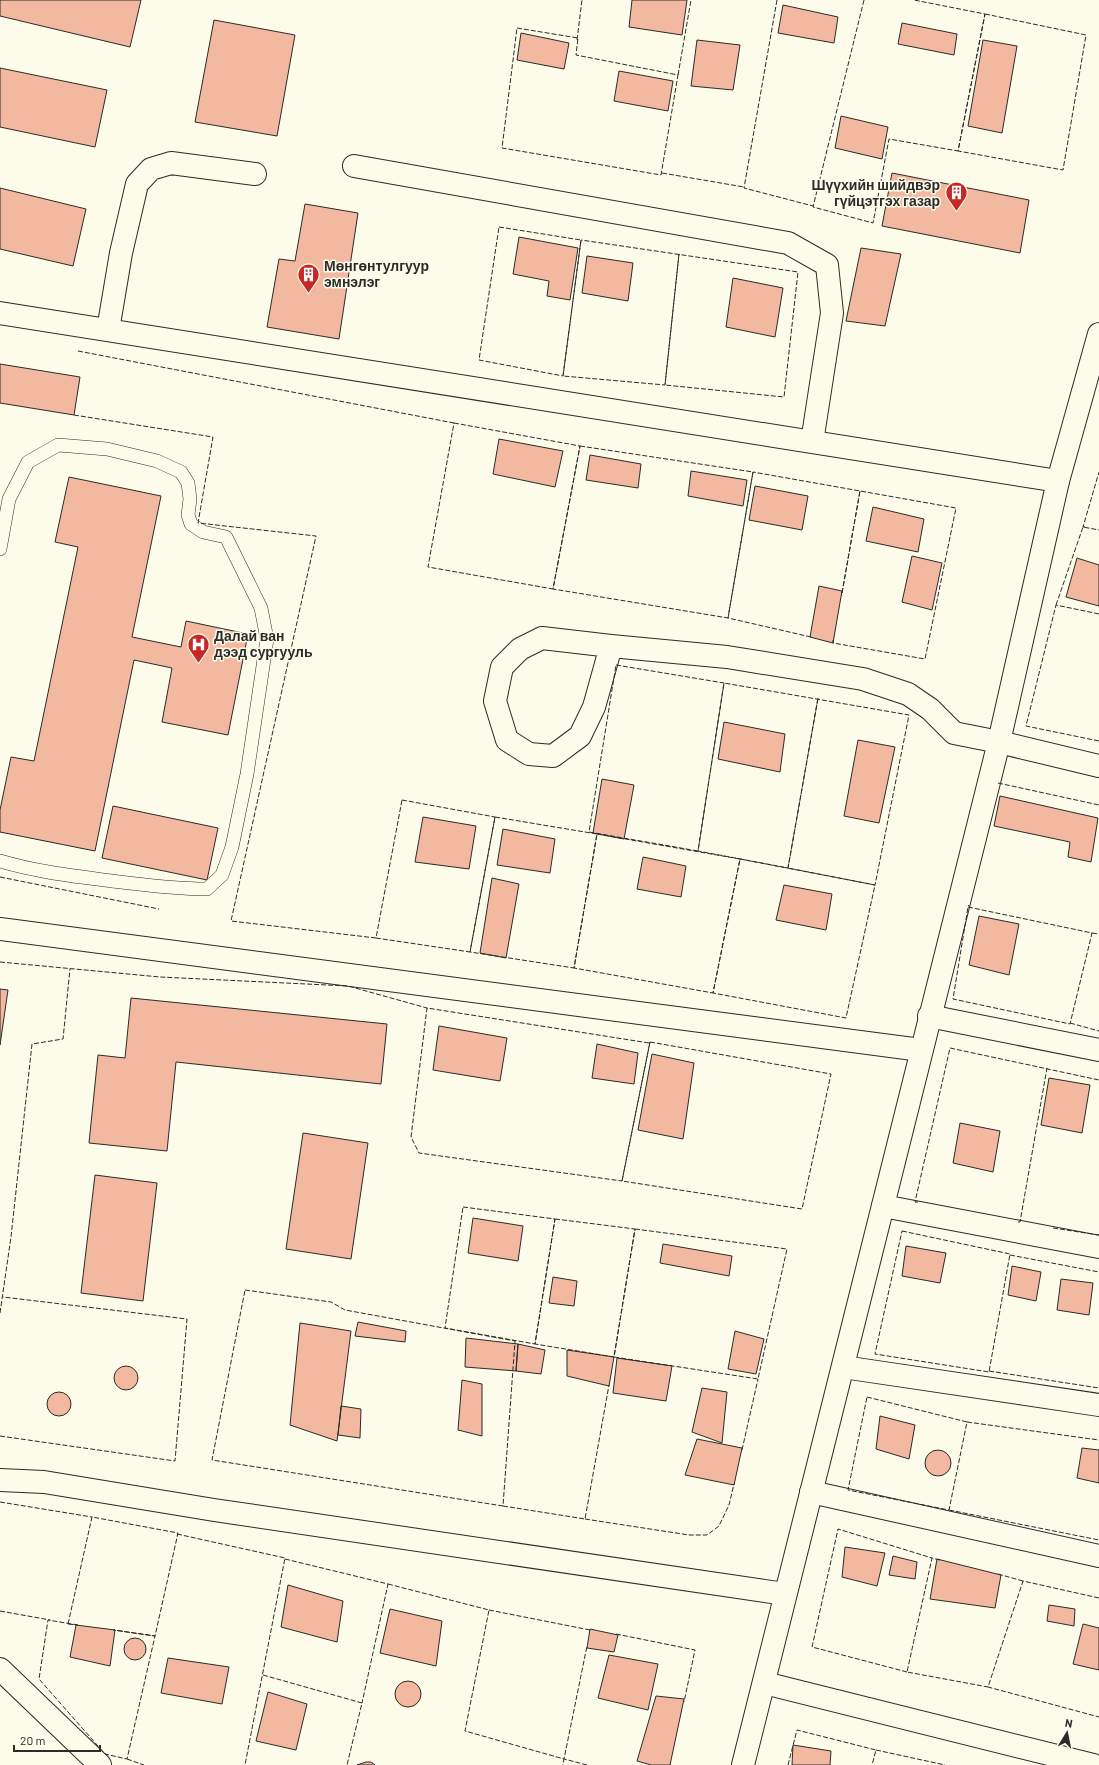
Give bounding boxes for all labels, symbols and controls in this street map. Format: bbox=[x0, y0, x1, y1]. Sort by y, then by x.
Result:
place label: Шүүхийн шийдвэр гүйцэтгэх газар bbox=[811, 176, 940, 209]
building icon: Шүүхийн шийдвэр гүйцэтгэх газар bbox=[943, 180, 969, 213]
place label: Мөнгөнтулгуур эмнэлэг bbox=[324, 257, 429, 290]
building icon: Мөнгөнтулгуур эмнэлэг bbox=[296, 261, 322, 294]
place label: Далай ван дээд сургууль bbox=[214, 627, 313, 660]
hospital icon: Далай ван дээд сургууль bbox=[185, 631, 211, 664]
north arrow bbox=[1047, 1713, 1087, 1753]
text: N bbox=[1064, 1716, 1074, 1730]
scale bar bbox=[14, 1727, 100, 1753]
text: 20 m bbox=[20, 1733, 46, 1747]

